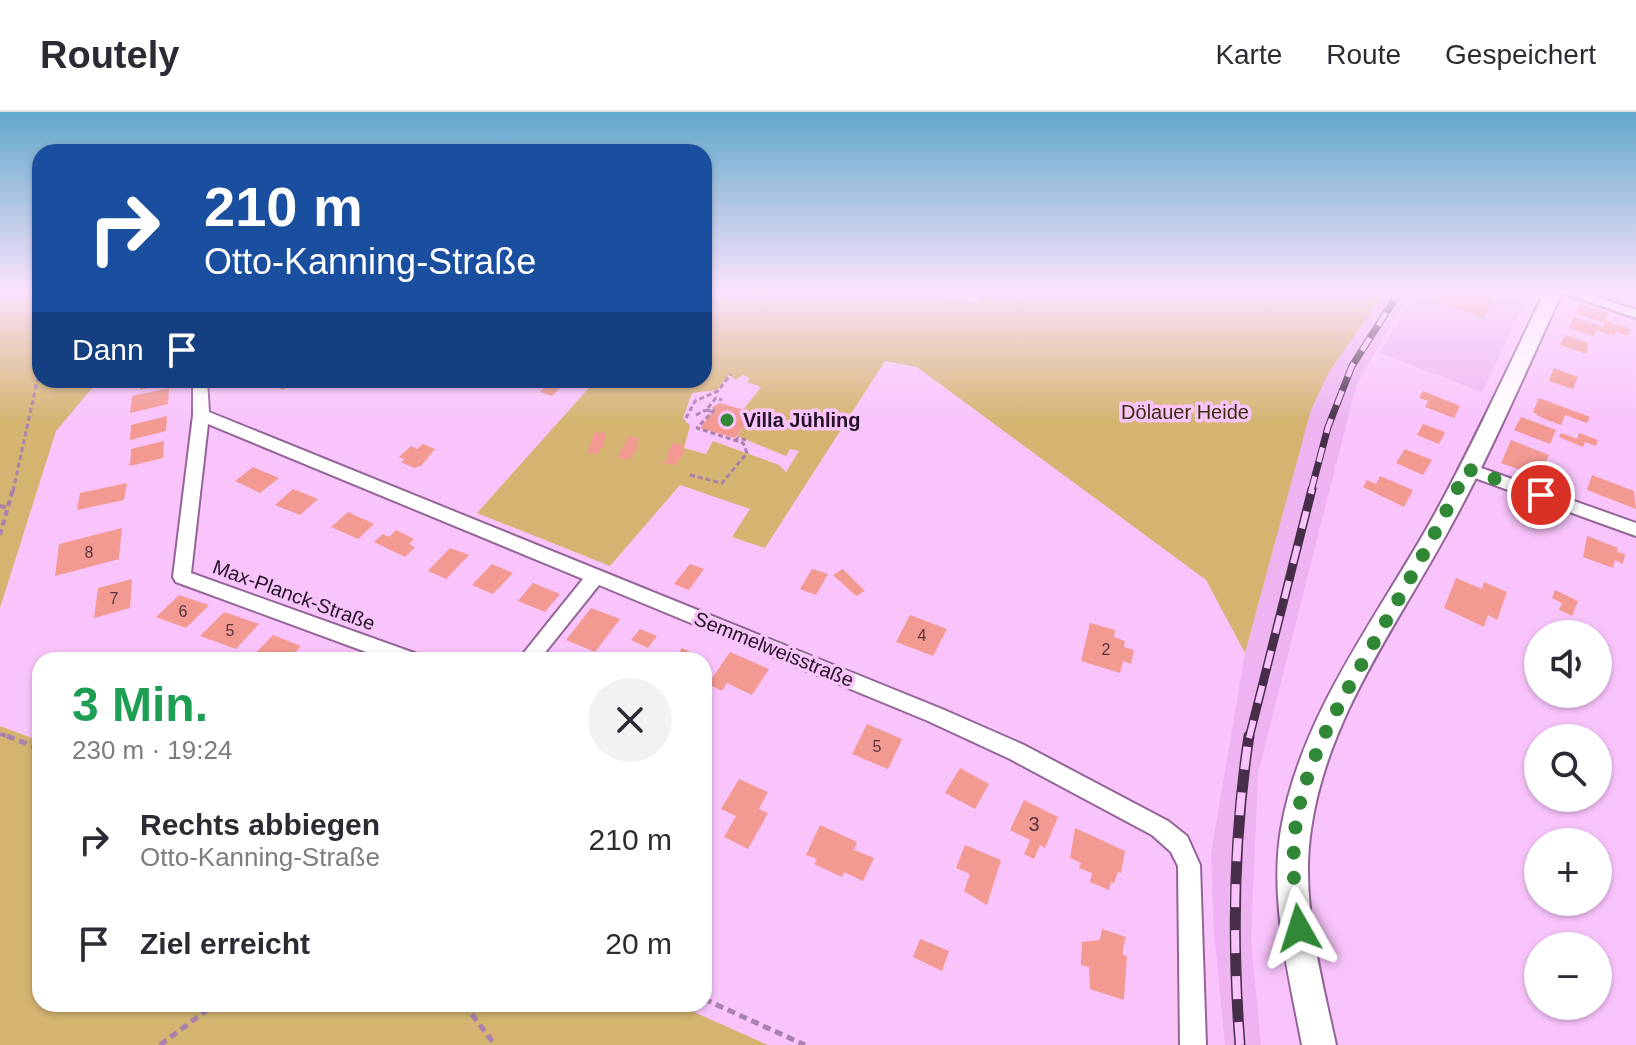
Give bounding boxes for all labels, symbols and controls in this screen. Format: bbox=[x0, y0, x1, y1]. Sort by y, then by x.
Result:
text: Routely bbox=[40, 34, 179, 76]
text: Karte bbox=[1215, 39, 1282, 70]
text: Route bbox=[1326, 39, 1401, 70]
text: Gespeichert bbox=[1445, 39, 1596, 70]
text: 210 m bbox=[204, 175, 363, 238]
icon: right bbox=[72, 176, 176, 280]
text: Otto-Kanning-Straße bbox=[204, 241, 536, 282]
icon: arrive bbox=[160, 328, 204, 372]
text: Dann bbox=[72, 333, 144, 366]
park label: Dölauer Heide bbox=[1121, 401, 1249, 423]
place label: Villa Jühling bbox=[743, 409, 860, 431]
marker: Villa Jühling bbox=[718, 411, 736, 429]
pin bbox=[1507, 461, 1575, 529]
icon: arrive bbox=[1519, 473, 1563, 517]
house number: 8 bbox=[85, 544, 94, 561]
street label: Max-Planck-Straße bbox=[210, 555, 378, 635]
house number: 7 bbox=[110, 590, 119, 607]
house number: 6 bbox=[179, 603, 188, 620]
street label: Semmelweisstraße bbox=[691, 607, 857, 691]
map controls bbox=[1524, 620, 1612, 1020]
button: sound bbox=[1524, 620, 1612, 708]
house number: 5 bbox=[226, 622, 235, 639]
house number: 4 bbox=[918, 627, 927, 644]
house number: 2 bbox=[1102, 641, 1111, 658]
text: 3 Min. bbox=[72, 678, 208, 731]
button: close bbox=[588, 678, 672, 762]
button: search bbox=[1524, 724, 1612, 812]
text: 230 m · 19:24 bbox=[72, 735, 232, 765]
house number: 5 bbox=[873, 738, 882, 755]
text: Rechts abbiegen bbox=[140, 808, 380, 841]
house number: 3 bbox=[1028, 813, 1040, 835]
icon: right bbox=[72, 818, 116, 862]
text: 210 m bbox=[589, 823, 672, 856]
button: + bbox=[1524, 828, 1612, 916]
text: Otto-Kanning-Straße bbox=[140, 842, 380, 872]
position arrow bbox=[1257, 886, 1341, 970]
icon: arrive bbox=[72, 922, 116, 966]
text: Ziel erreicht bbox=[140, 927, 310, 960]
text: 20 m bbox=[605, 927, 672, 960]
button: − bbox=[1524, 932, 1612, 1020]

